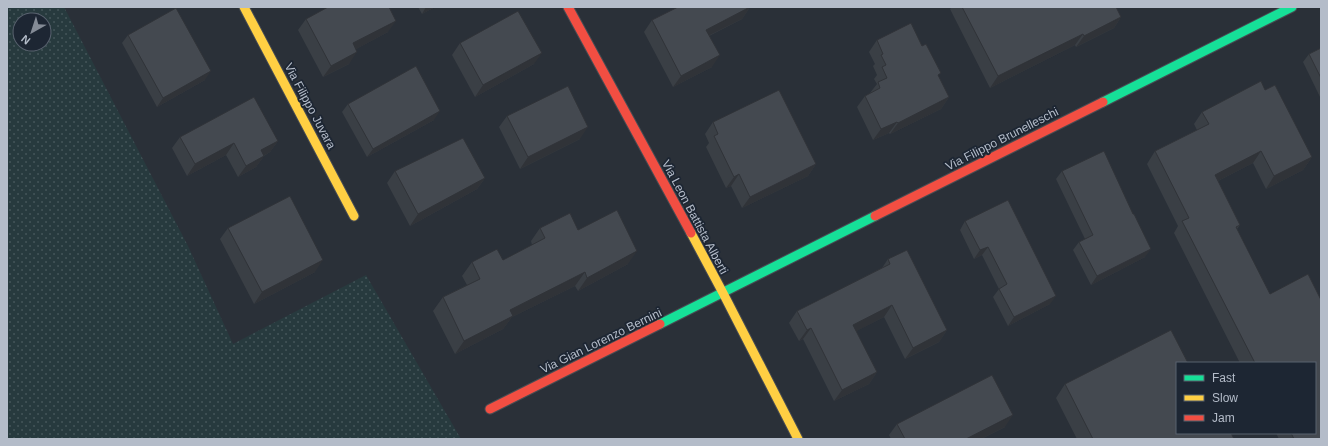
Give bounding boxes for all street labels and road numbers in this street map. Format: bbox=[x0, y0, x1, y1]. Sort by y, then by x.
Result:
street label: Via Filippo Juvara bbox=[281, 61, 339, 152]
street label: Via Filippo Brunelleschi bbox=[943, 104, 1061, 174]
street label: Via Leon Battista Alberti bbox=[659, 158, 731, 276]
street label: Via Gian Lorenzo Bernini bbox=[538, 306, 664, 376]

